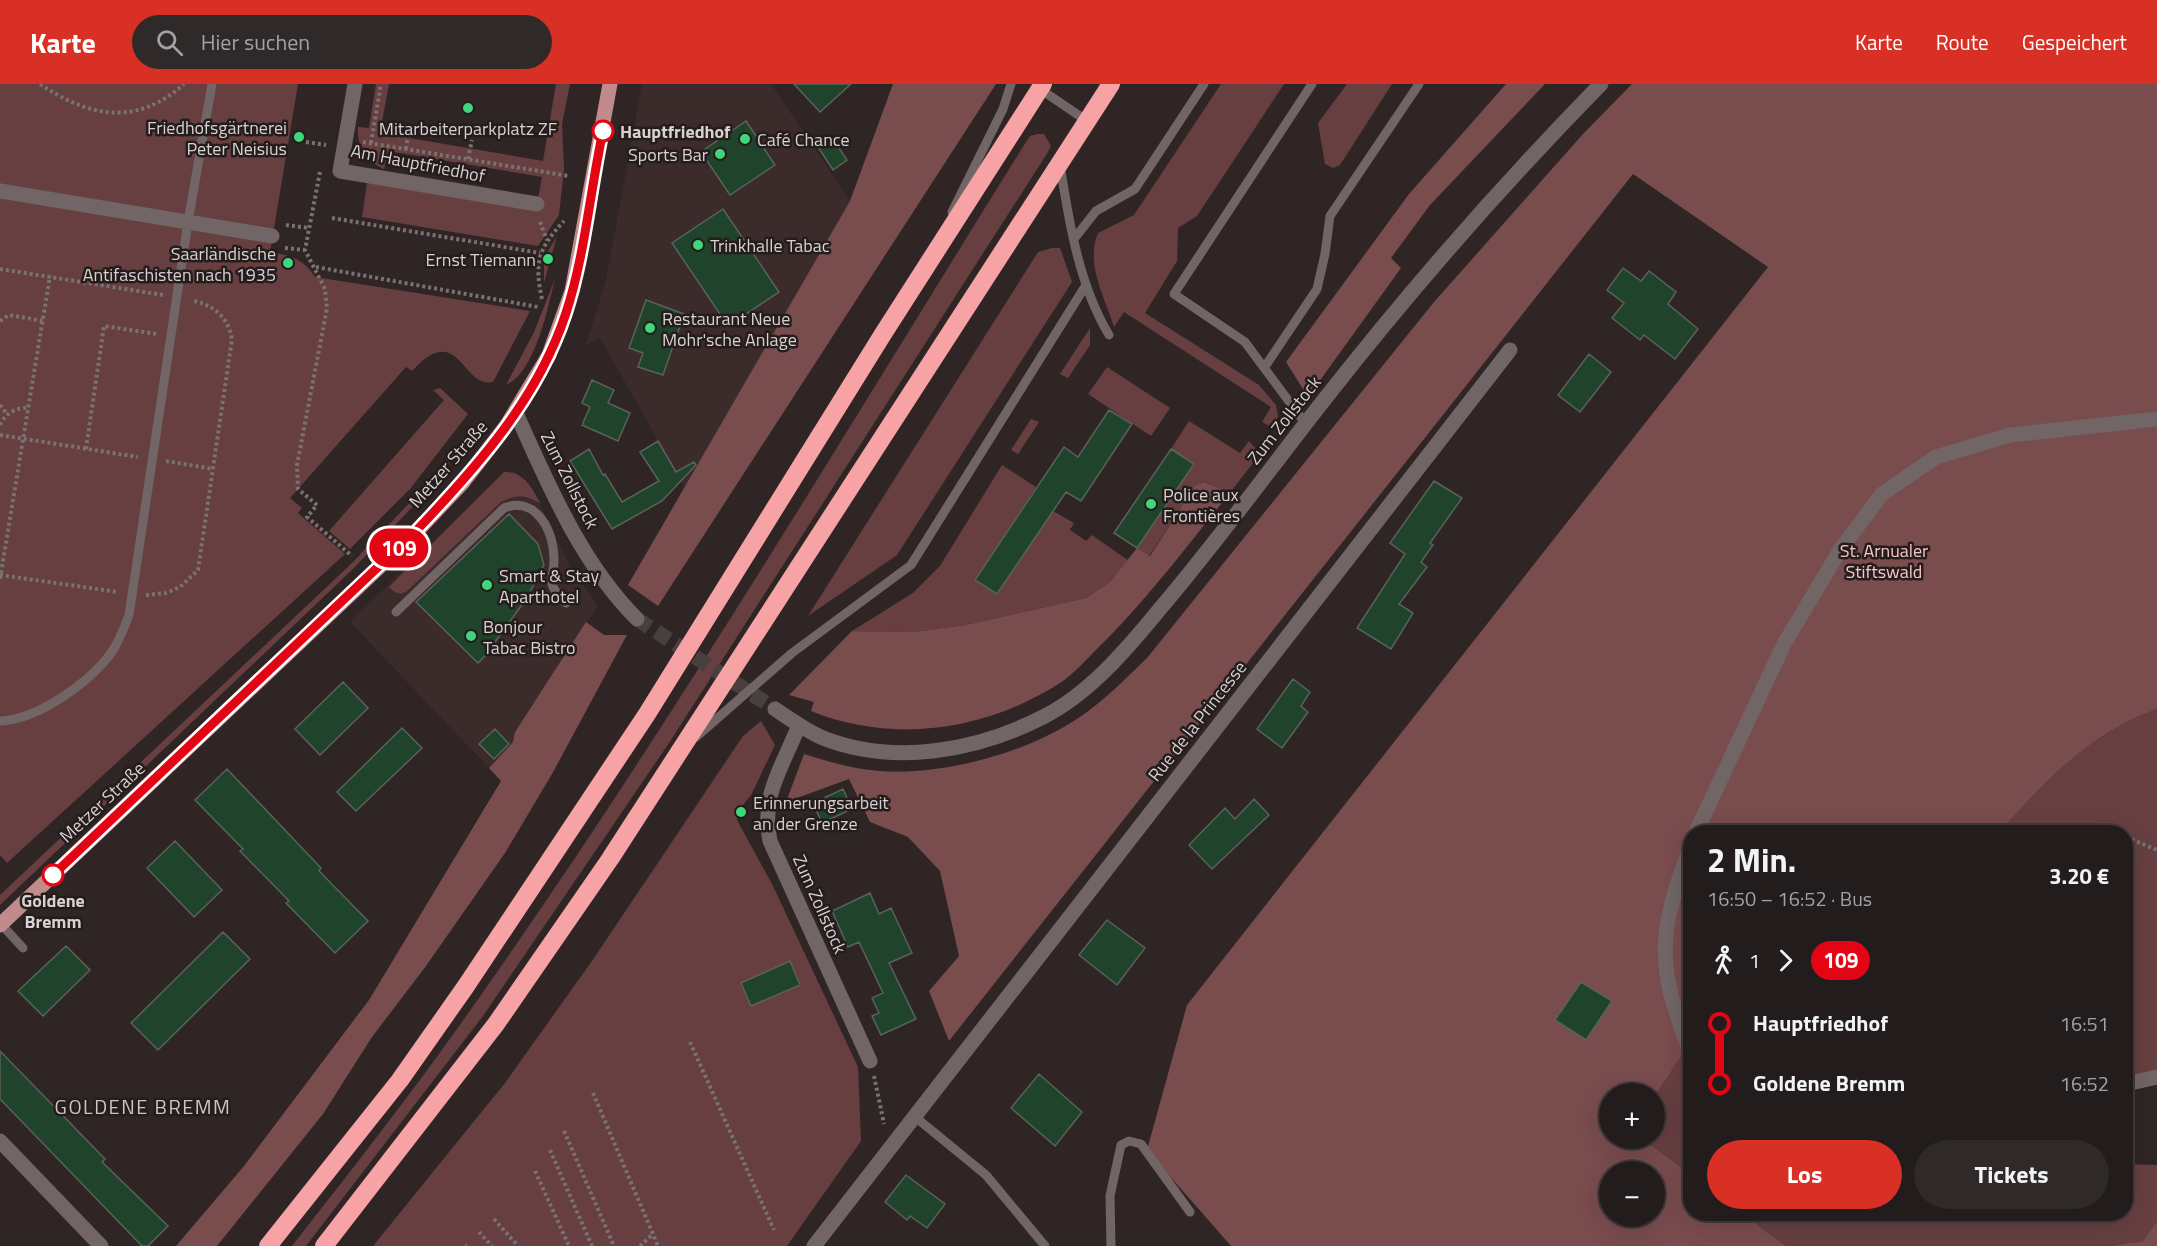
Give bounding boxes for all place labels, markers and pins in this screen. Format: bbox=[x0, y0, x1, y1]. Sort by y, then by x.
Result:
marker: Mitarbeiterparkplatz ZF bbox=[461, 101, 475, 115]
place label: Friedhofsgärtnerei Peter Neisius bbox=[147, 114, 287, 162]
place label: Mitarbeiterparkplatz ZF bbox=[379, 115, 557, 142]
place label: Hauptfriedhof bbox=[620, 118, 731, 145]
marker: Hauptfriedhof bbox=[592, 120, 614, 142]
place label: Café Chance bbox=[757, 126, 850, 153]
marker: Friedhofsgärtnerei Peter Neisius bbox=[292, 130, 306, 144]
marker: Café Chance bbox=[738, 132, 752, 146]
place label: Sports Bar bbox=[628, 141, 708, 168]
marker: Sports Bar bbox=[713, 147, 727, 161]
place label: Trinkhalle Tabac bbox=[710, 232, 830, 259]
marker: Trinkhalle Tabac bbox=[691, 238, 705, 252]
place label: Saarländische Antifaschisten nach 1935 bbox=[83, 240, 276, 288]
place label: Ernst Tiemann bbox=[426, 246, 536, 273]
marker: Ernst Tiemann bbox=[541, 252, 555, 266]
marker: Saarländische Antifaschisten nach 1935 bbox=[281, 256, 295, 270]
place label: Restaurant Neue Mohr'sche Anlage bbox=[662, 305, 797, 353]
marker: Restaurant Neue Mohr'sche Anlage bbox=[643, 321, 657, 335]
place label: Police aux Frontières bbox=[1163, 481, 1240, 529]
marker: Police aux Frontières bbox=[1144, 497, 1158, 511]
place label: Smart & Stay Aparthotel bbox=[499, 562, 600, 610]
marker: Smart & Stay Aparthotel bbox=[480, 578, 494, 592]
place label: Bonjour Tabac Bistro bbox=[483, 613, 575, 661]
marker: Bonjour Tabac Bistro bbox=[464, 629, 478, 643]
place label: Erinnerungsarbeit an der Grenze bbox=[753, 789, 889, 837]
marker: Erinnerungsarbeit an der Grenze bbox=[734, 805, 748, 819]
marker: Goldene Bremm bbox=[42, 864, 64, 886]
place label: Goldene Bremm bbox=[21, 887, 85, 935]

